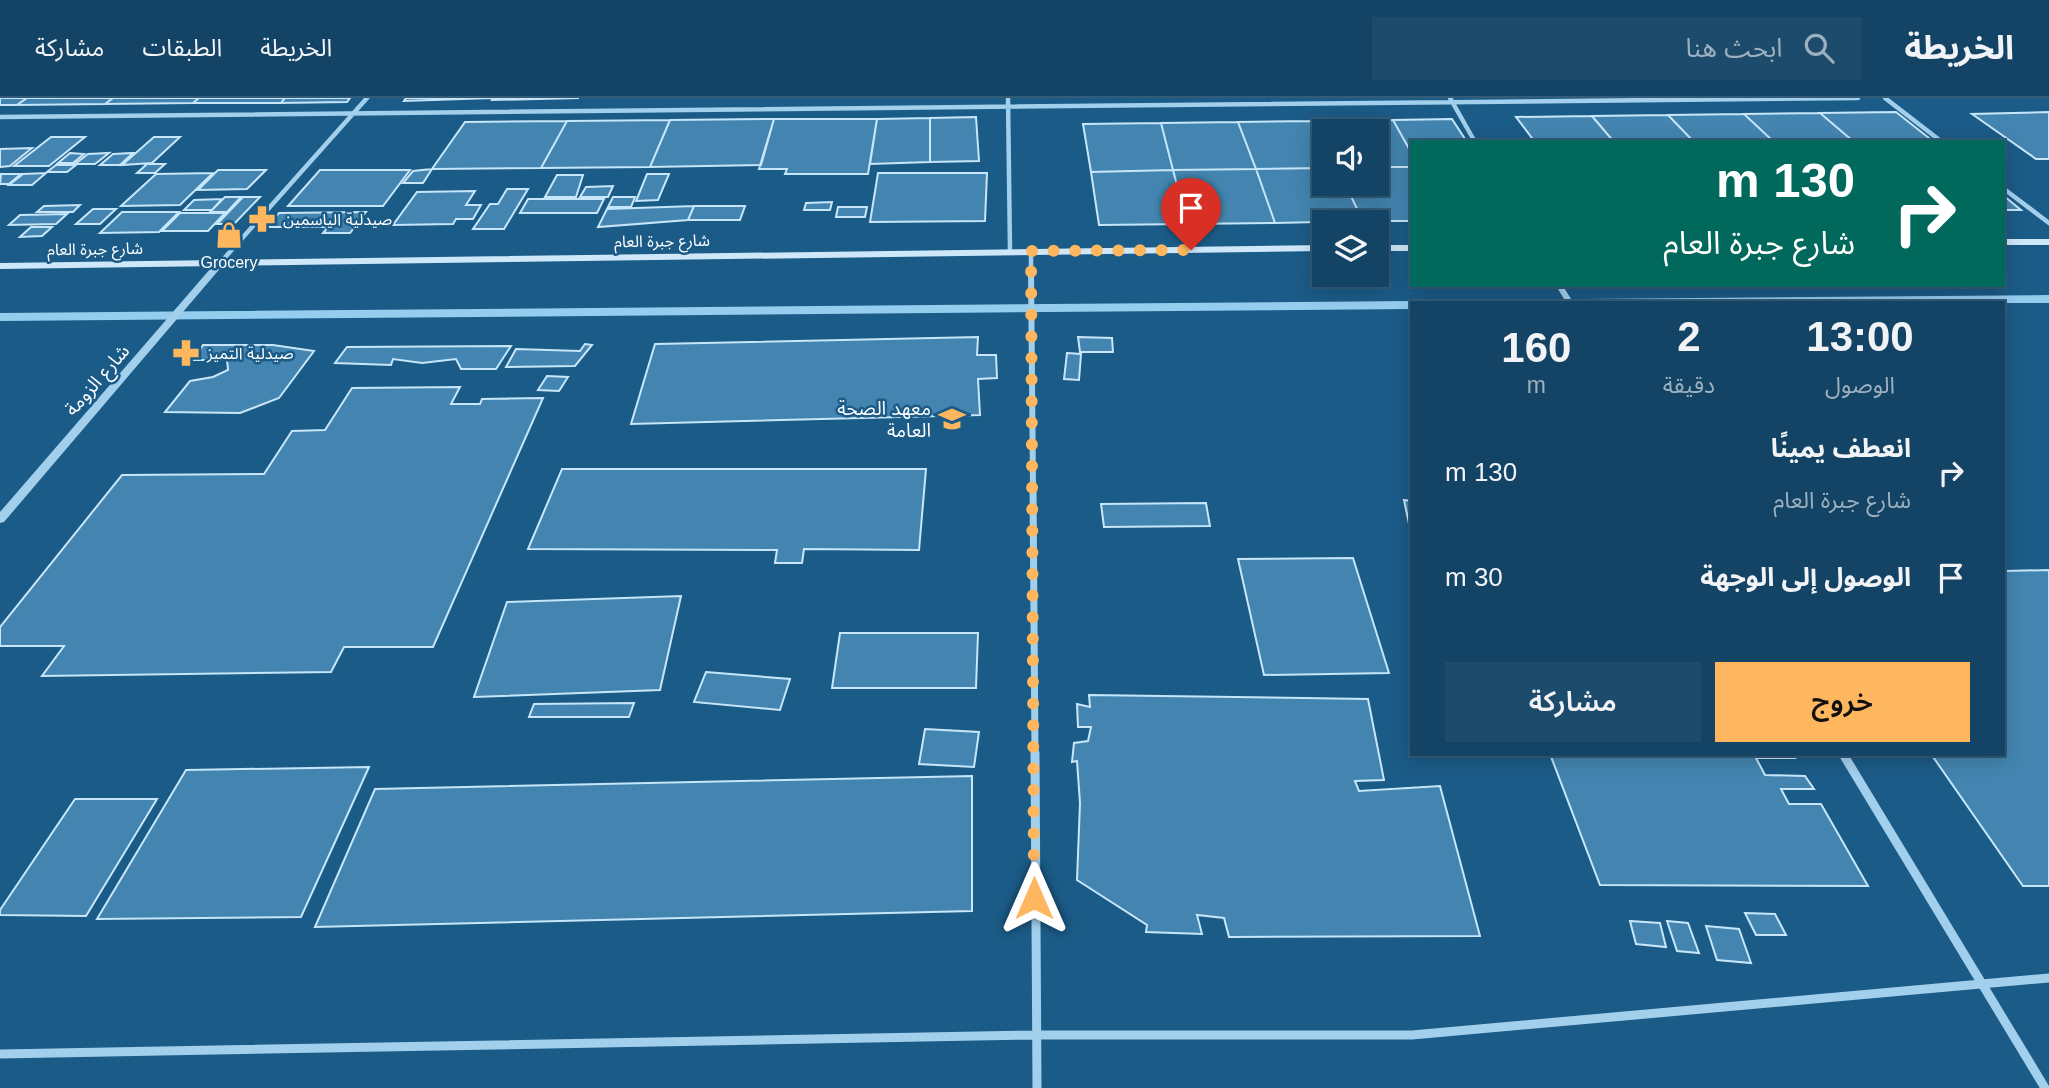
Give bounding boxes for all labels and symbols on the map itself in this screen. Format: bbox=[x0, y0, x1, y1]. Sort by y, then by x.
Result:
pin bbox=[1161, 178, 1221, 250]
pharmacy icon: صيدلية الياسمين bbox=[247, 204, 277, 234]
place label: صيدلية الياسمين bbox=[283, 211, 392, 229]
shop icon: Grocery bbox=[214, 220, 244, 250]
street label: شارع جبرة العام bbox=[614, 232, 710, 254]
street label: شارع جبرة العام bbox=[47, 240, 143, 262]
place label: Grocery bbox=[201, 254, 257, 271]
pharmacy icon: صيدلية التميز bbox=[171, 338, 201, 368]
street label: شارع الزومة bbox=[61, 340, 136, 422]
place label: صيدلية التميز bbox=[206, 345, 294, 363]
place label: معهد الصحة العامة bbox=[837, 398, 931, 441]
school or university icon: معهد الصحة العامة bbox=[937, 404, 967, 434]
position arrow bbox=[997, 861, 1071, 935]

